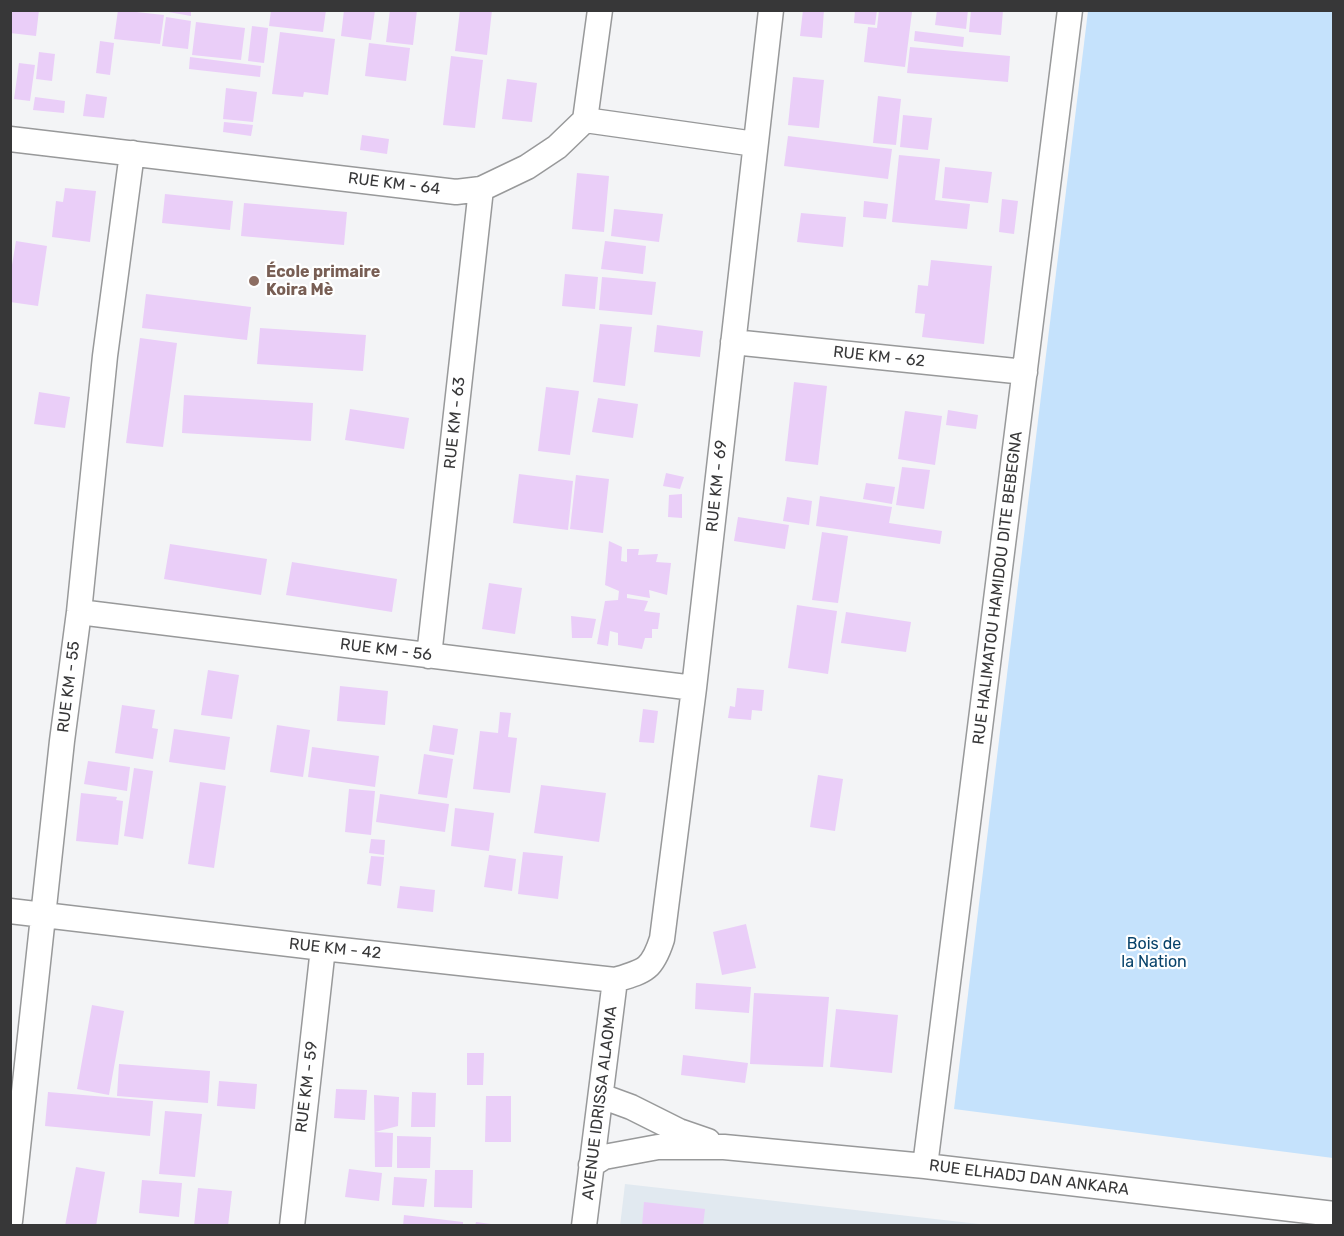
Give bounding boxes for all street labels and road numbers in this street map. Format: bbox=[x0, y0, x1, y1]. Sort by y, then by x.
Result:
street label: RUE KM - 64 bbox=[347, 169, 441, 199]
street label: RUE KM - 62 bbox=[832, 343, 926, 371]
street label: RUE KM - 63 bbox=[441, 376, 469, 470]
street label: RUE HALIMATOU HAMIDOU DITE BEBEGNA bbox=[969, 430, 1027, 746]
street label: RUE KM - 69 bbox=[703, 439, 731, 533]
street label: RUE KM - 56 bbox=[339, 635, 433, 665]
street label: RUE KM - 55 bbox=[54, 640, 84, 734]
street label: RUE KM - 42 bbox=[288, 935, 382, 963]
street label: AVENUE IDRISSA ALAOMA bbox=[579, 1005, 621, 1201]
street label: RUE KM - 59 bbox=[292, 1040, 322, 1134]
street label: RUE ELHADJ DAN ANKARA bbox=[928, 1156, 1130, 1200]

